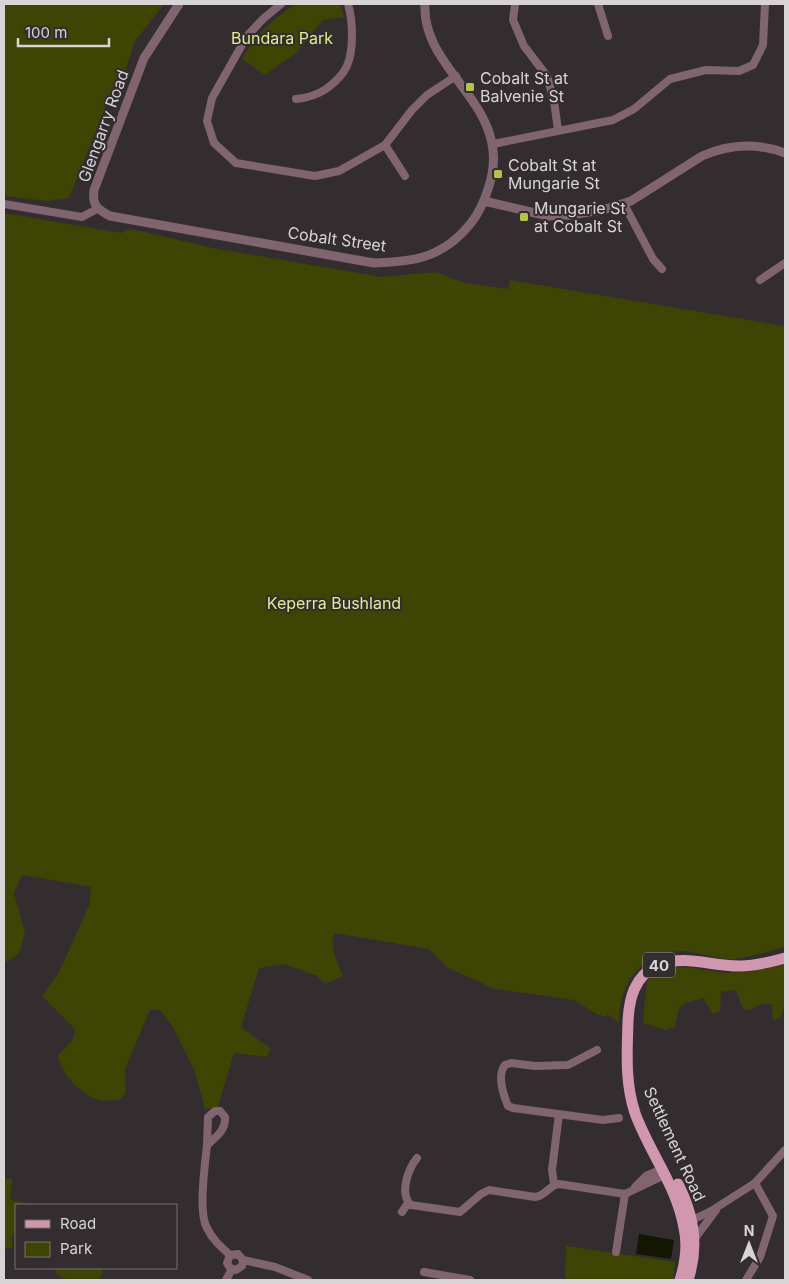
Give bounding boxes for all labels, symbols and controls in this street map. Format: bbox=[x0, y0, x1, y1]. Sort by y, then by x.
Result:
scale bar bbox=[18, 15, 109, 47]
text: 100 m bbox=[25, 23, 67, 42]
park label: Bundara Park bbox=[231, 28, 333, 48]
street label: Glengarry Road bbox=[73, 67, 133, 185]
place label: Cobalt St at Balvenie St bbox=[480, 68, 568, 106]
marker: Cobalt St at Balvenie St bbox=[464, 81, 476, 93]
place label: Cobalt St at Mungarie St bbox=[508, 155, 600, 193]
marker: Cobalt St at Mungarie St bbox=[492, 168, 504, 180]
place label: Mungarie St at Cobalt St bbox=[534, 198, 626, 236]
marker: Mungarie St at Cobalt St bbox=[518, 211, 530, 223]
street label: Cobalt Street bbox=[286, 222, 388, 256]
park label: Keperra Bushland bbox=[267, 593, 401, 613]
road number: 40 bbox=[643, 952, 675, 978]
street label: Settlement Road bbox=[640, 1084, 710, 1204]
legend bbox=[15, 1204, 178, 1269]
text: Road bbox=[60, 1214, 96, 1233]
north arrow bbox=[724, 1219, 774, 1269]
text: N bbox=[744, 1222, 754, 1239]
text: Park bbox=[60, 1239, 93, 1258]

